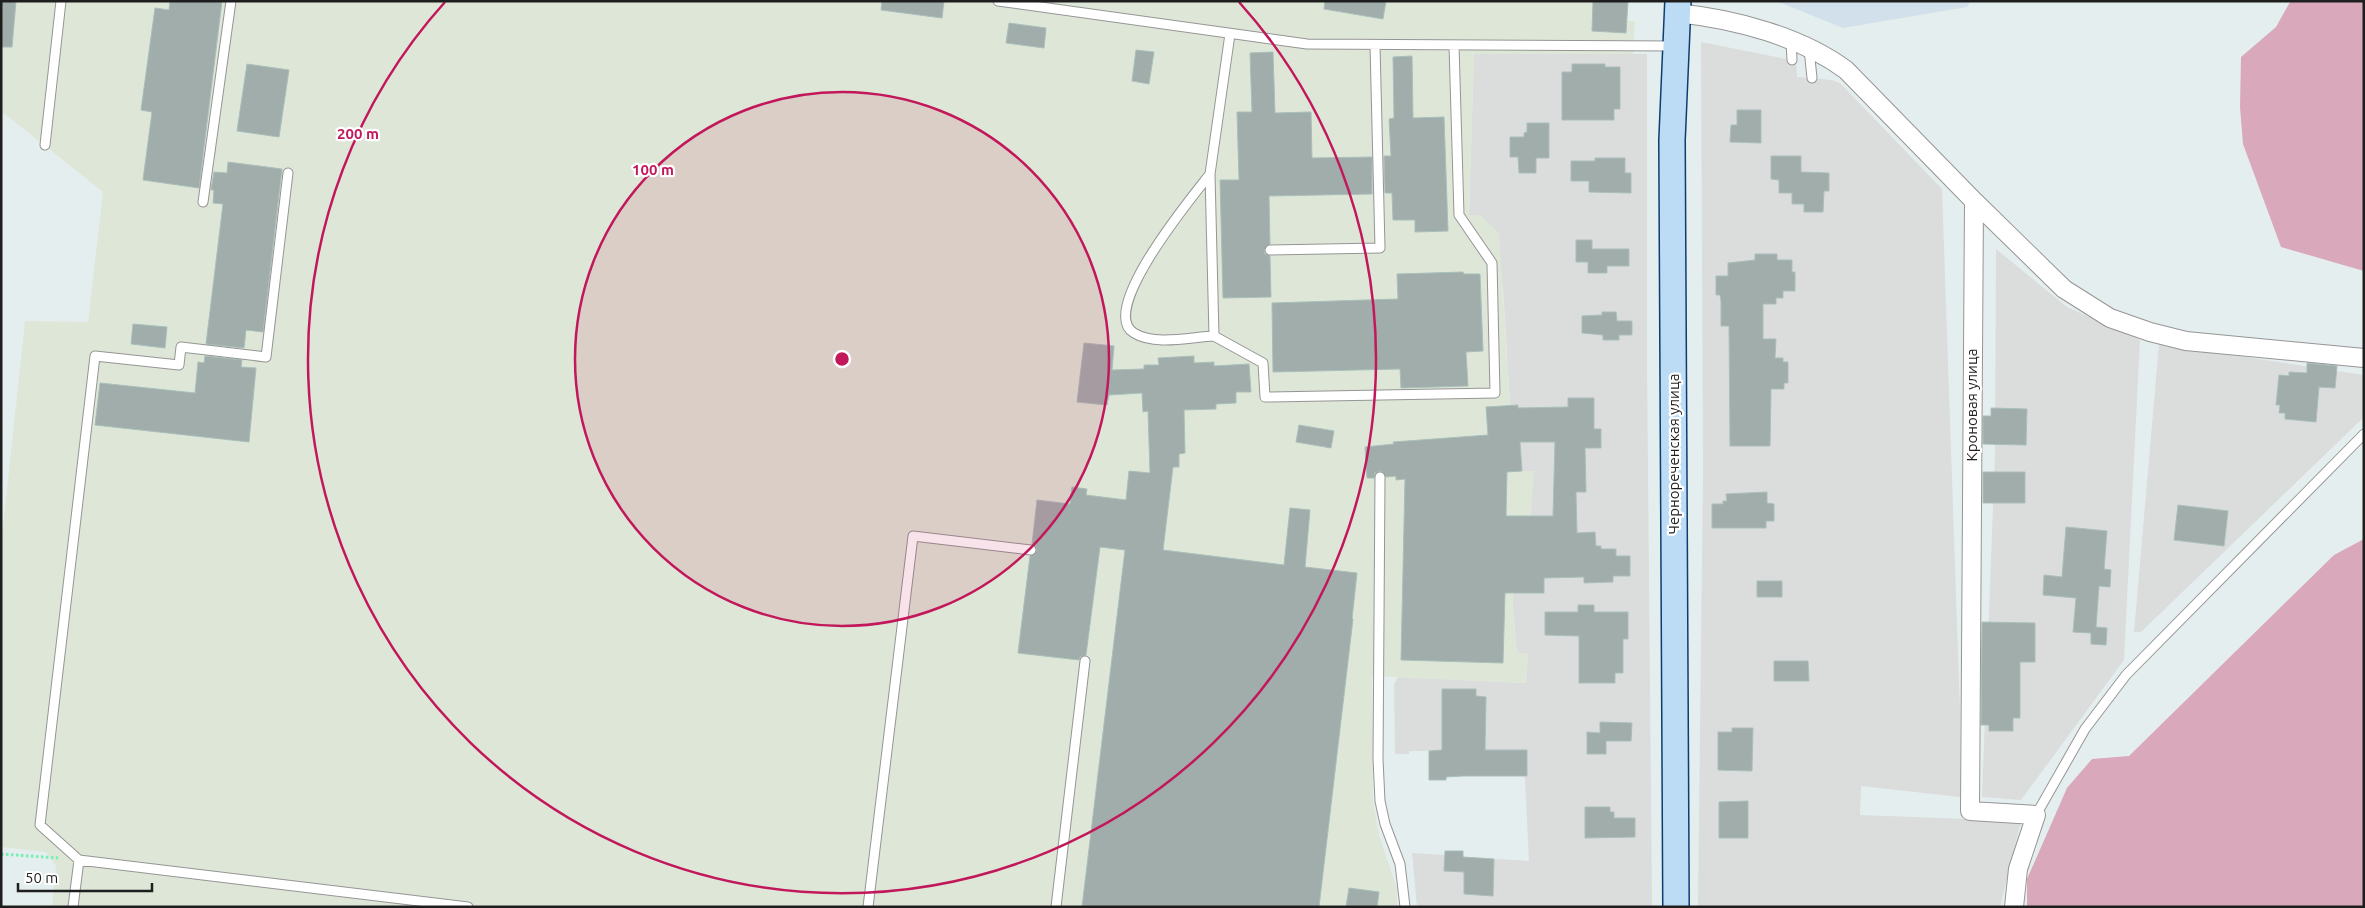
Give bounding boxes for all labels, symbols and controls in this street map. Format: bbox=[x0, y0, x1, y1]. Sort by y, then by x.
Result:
text: 200 m bbox=[337, 125, 379, 142]
text: 100 m bbox=[632, 161, 674, 178]
street label: Кроновая улица bbox=[1963, 349, 1980, 461]
centre of rings bbox=[833, 350, 851, 368]
street label: Чернореченская улица bbox=[1665, 374, 1682, 534]
scale bar bbox=[18, 860, 151, 892]
text: 50 m bbox=[25, 869, 58, 886]

